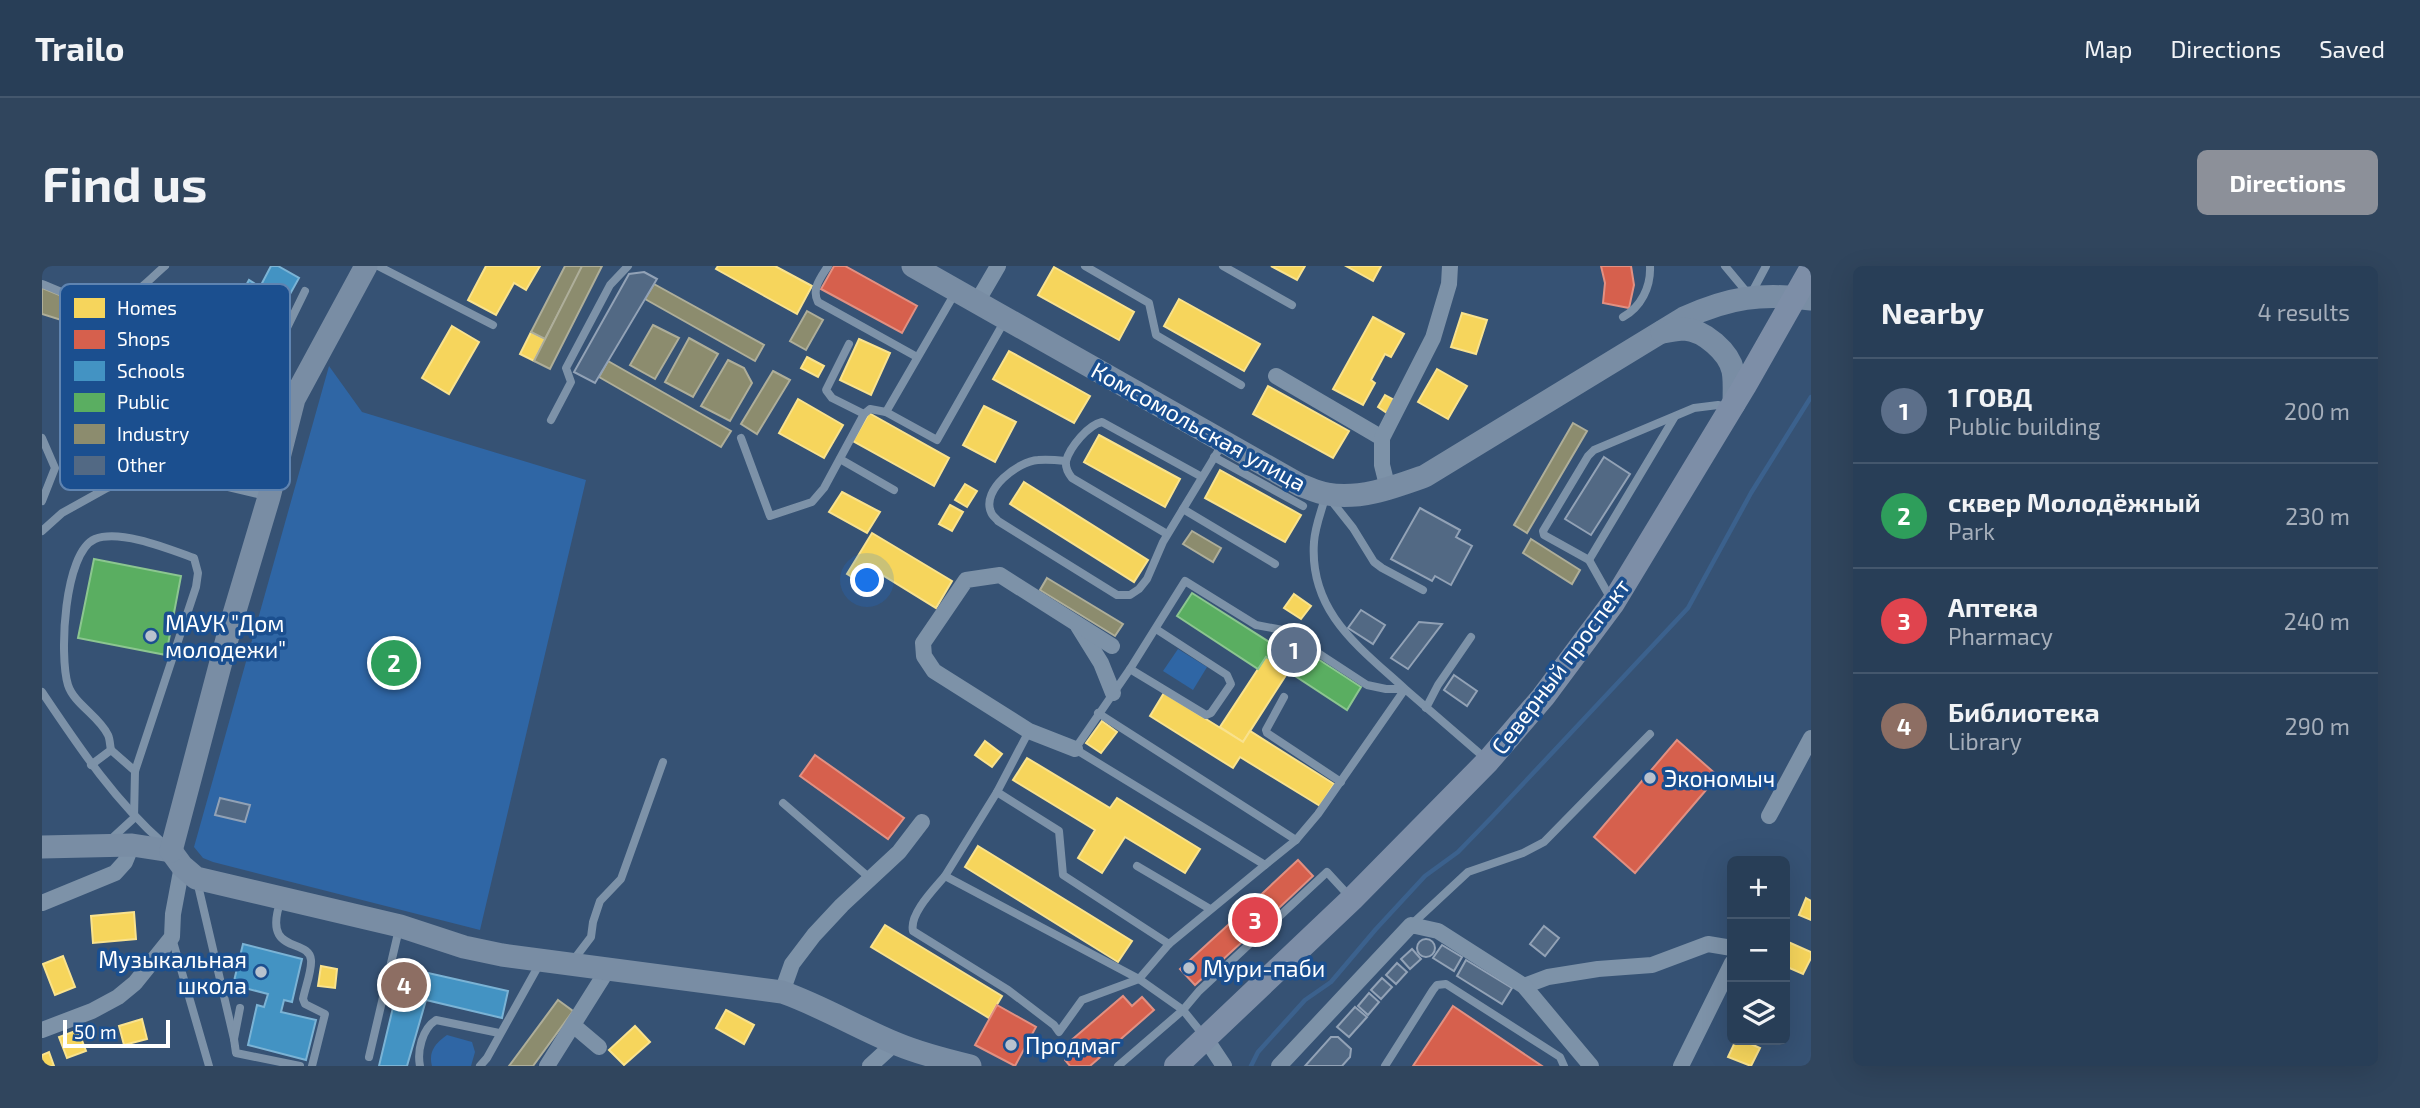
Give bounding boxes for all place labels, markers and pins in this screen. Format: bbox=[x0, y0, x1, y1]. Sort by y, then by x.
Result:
place label: МАУК "Дом молодежи" bbox=[165, 609, 286, 663]
pin: 1 bbox=[1271, 624, 1317, 676]
marker: МАУК "Дом молодежи" bbox=[143, 628, 159, 644]
pin: 2 bbox=[371, 637, 417, 689]
place label: Экономыч bbox=[1664, 764, 1775, 792]
marker: Экономыч bbox=[1642, 770, 1658, 786]
pin: 3 bbox=[1232, 894, 1278, 946]
place label: Музыкальная школа bbox=[98, 945, 247, 999]
place label: Мури-паби bbox=[1203, 954, 1325, 983]
pin: 4 bbox=[381, 959, 427, 1011]
marker: Мури-паби bbox=[1181, 960, 1197, 976]
marker: Музыкальная школа bbox=[253, 964, 269, 980]
place label: Продмаг bbox=[1025, 1031, 1121, 1059]
marker: Продмаг bbox=[1003, 1037, 1019, 1053]

